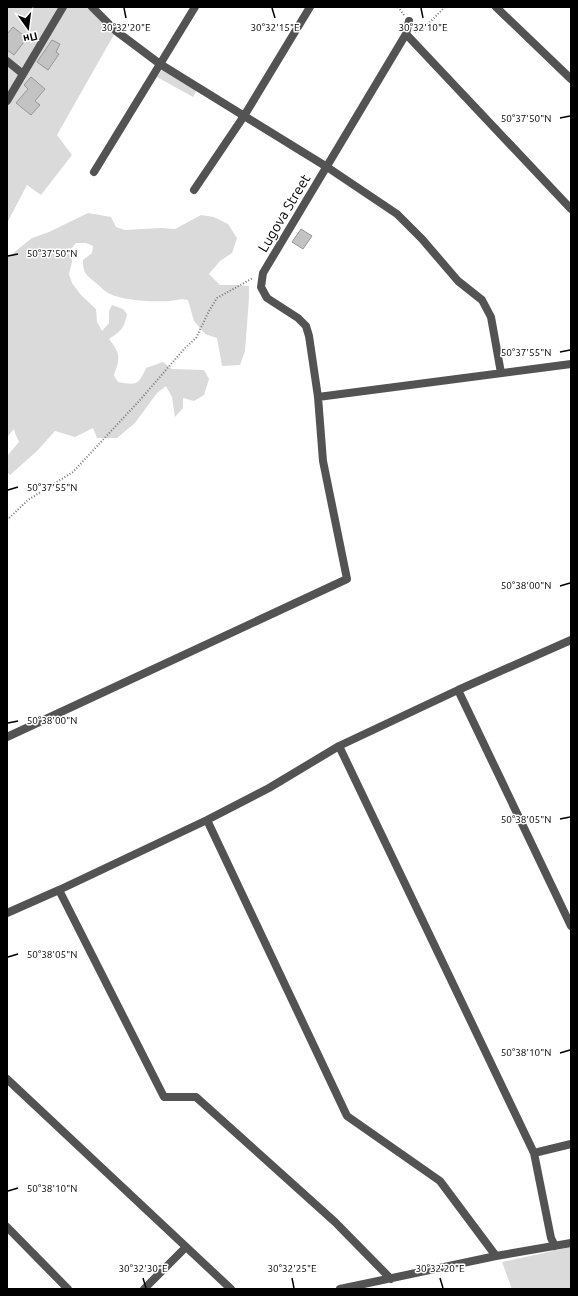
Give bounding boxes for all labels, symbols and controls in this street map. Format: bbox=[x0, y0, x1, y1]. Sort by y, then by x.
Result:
north arrow bbox=[8, 8, 48, 48]
text: 30°32'20"E bbox=[101, 22, 151, 33]
text: 30°32'15"E bbox=[250, 22, 300, 33]
text: 30°32'10"E bbox=[398, 22, 448, 33]
text: Пн bbox=[22, 30, 39, 45]
text: 50°37'50"N bbox=[501, 113, 551, 124]
street label: Lugova Street bbox=[255, 171, 314, 255]
text: 50°37'50"N bbox=[27, 248, 77, 259]
text: 50°37'55"N bbox=[501, 347, 551, 358]
text: 50°37'55"N bbox=[27, 482, 77, 493]
text: 50°38'00"N bbox=[501, 580, 551, 591]
text: 50°38'00"N bbox=[27, 715, 77, 726]
text: 50°38'05"N bbox=[501, 814, 551, 825]
text: 50°38'05"N bbox=[27, 949, 77, 960]
text: 50°38'10"N bbox=[501, 1047, 551, 1058]
text: 50°38'10"N bbox=[27, 1183, 77, 1194]
text: 30°32'30"E bbox=[118, 1263, 168, 1274]
text: 30°32'25"E bbox=[267, 1263, 317, 1274]
text: 30°32'20"E bbox=[415, 1263, 465, 1274]

